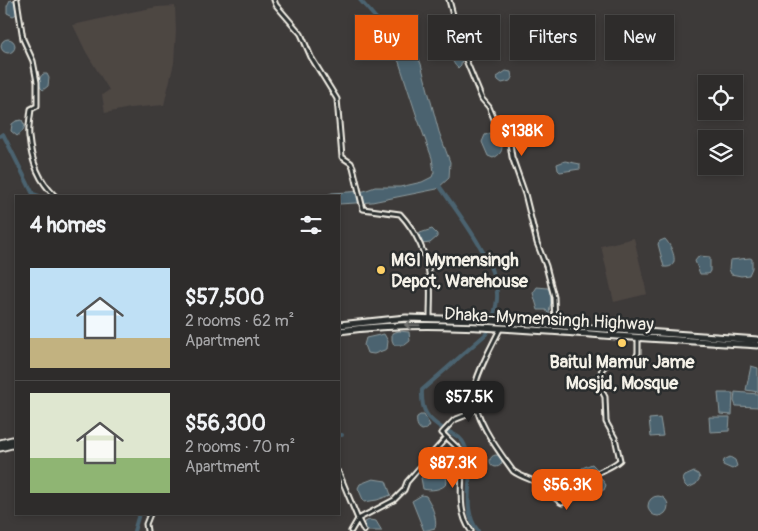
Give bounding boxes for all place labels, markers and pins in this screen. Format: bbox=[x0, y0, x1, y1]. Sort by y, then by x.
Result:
pin: $138K bbox=[487, 114, 557, 157]
place label: MGI Mymensingh Depot, Warehouse bbox=[391, 249, 529, 293]
marker: MGI Mymensingh Depot, Warehouse bbox=[375, 264, 387, 276]
marker: Baitul Mamur Jame Mosjid, Mosque bbox=[616, 337, 628, 349]
place label: Baitul Mamur Jame Mosjid, Mosque bbox=[550, 351, 696, 395]
pin: $57.5K bbox=[428, 380, 510, 423]
pin: $87.3K bbox=[412, 446, 494, 489]
pin: $56.3K bbox=[526, 468, 608, 511]

